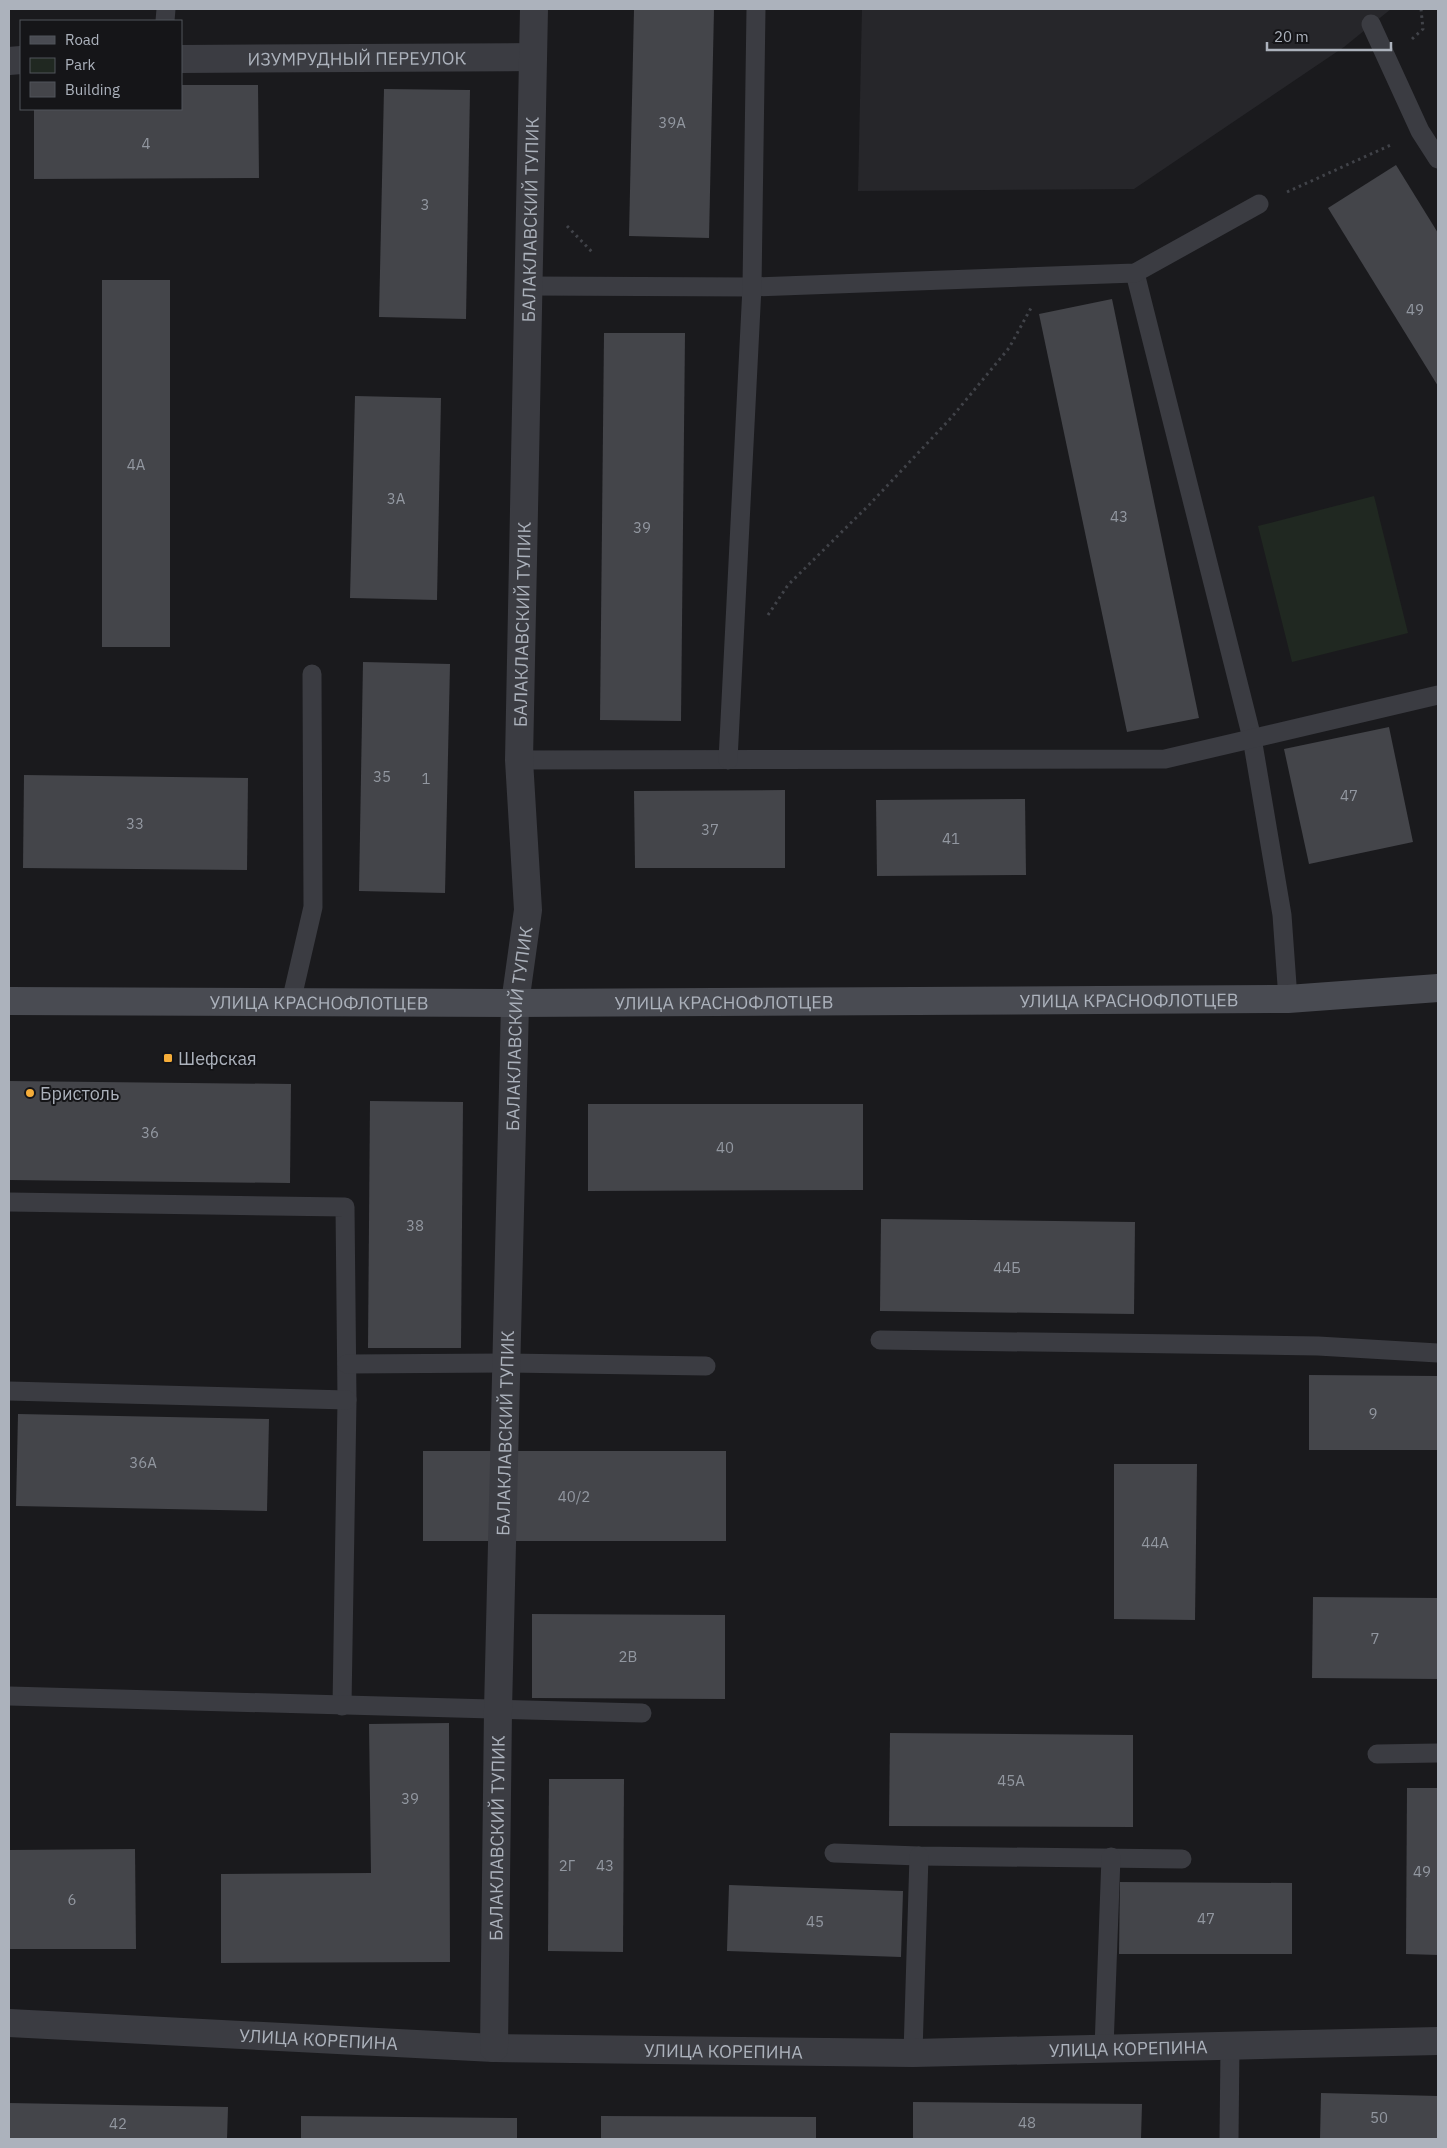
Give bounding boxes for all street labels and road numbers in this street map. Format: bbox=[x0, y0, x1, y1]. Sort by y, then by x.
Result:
street label: ИЗУМРУДНЫЙ ПЕРЕУЛОК bbox=[247, 46, 467, 70]
street label: БАЛАКЛАВСКИЙ ТУПИК bbox=[516, 116, 543, 323]
street label: БАЛАКЛАВСКИЙ ТУПИК bbox=[508, 521, 535, 727]
street label: БАЛАКЛАВСКИЙ ТУПИК bbox=[500, 925, 537, 1131]
street label: УЛИЦА КРАСНОФЛОТЦЕВ bbox=[1019, 988, 1239, 1012]
street label: УЛИЦА КРАСНОФЛОТЦЕВ bbox=[209, 990, 429, 1014]
street label: УЛИЦА КРАСНОФЛОТЦЕВ bbox=[614, 990, 834, 1014]
street label: БАЛАКЛАВСКИЙ ТУПИК bbox=[491, 1330, 519, 1536]
street label: БАЛАКЛАВСКИЙ ТУПИК bbox=[484, 1735, 509, 1941]
street label: УЛИЦА КОРЕПИНА bbox=[239, 2023, 399, 2055]
street label: УЛИЦА КОРЕПИНА bbox=[1049, 2035, 1208, 2061]
street label: УЛИЦА КОРЕПИНА bbox=[644, 2038, 803, 2063]

